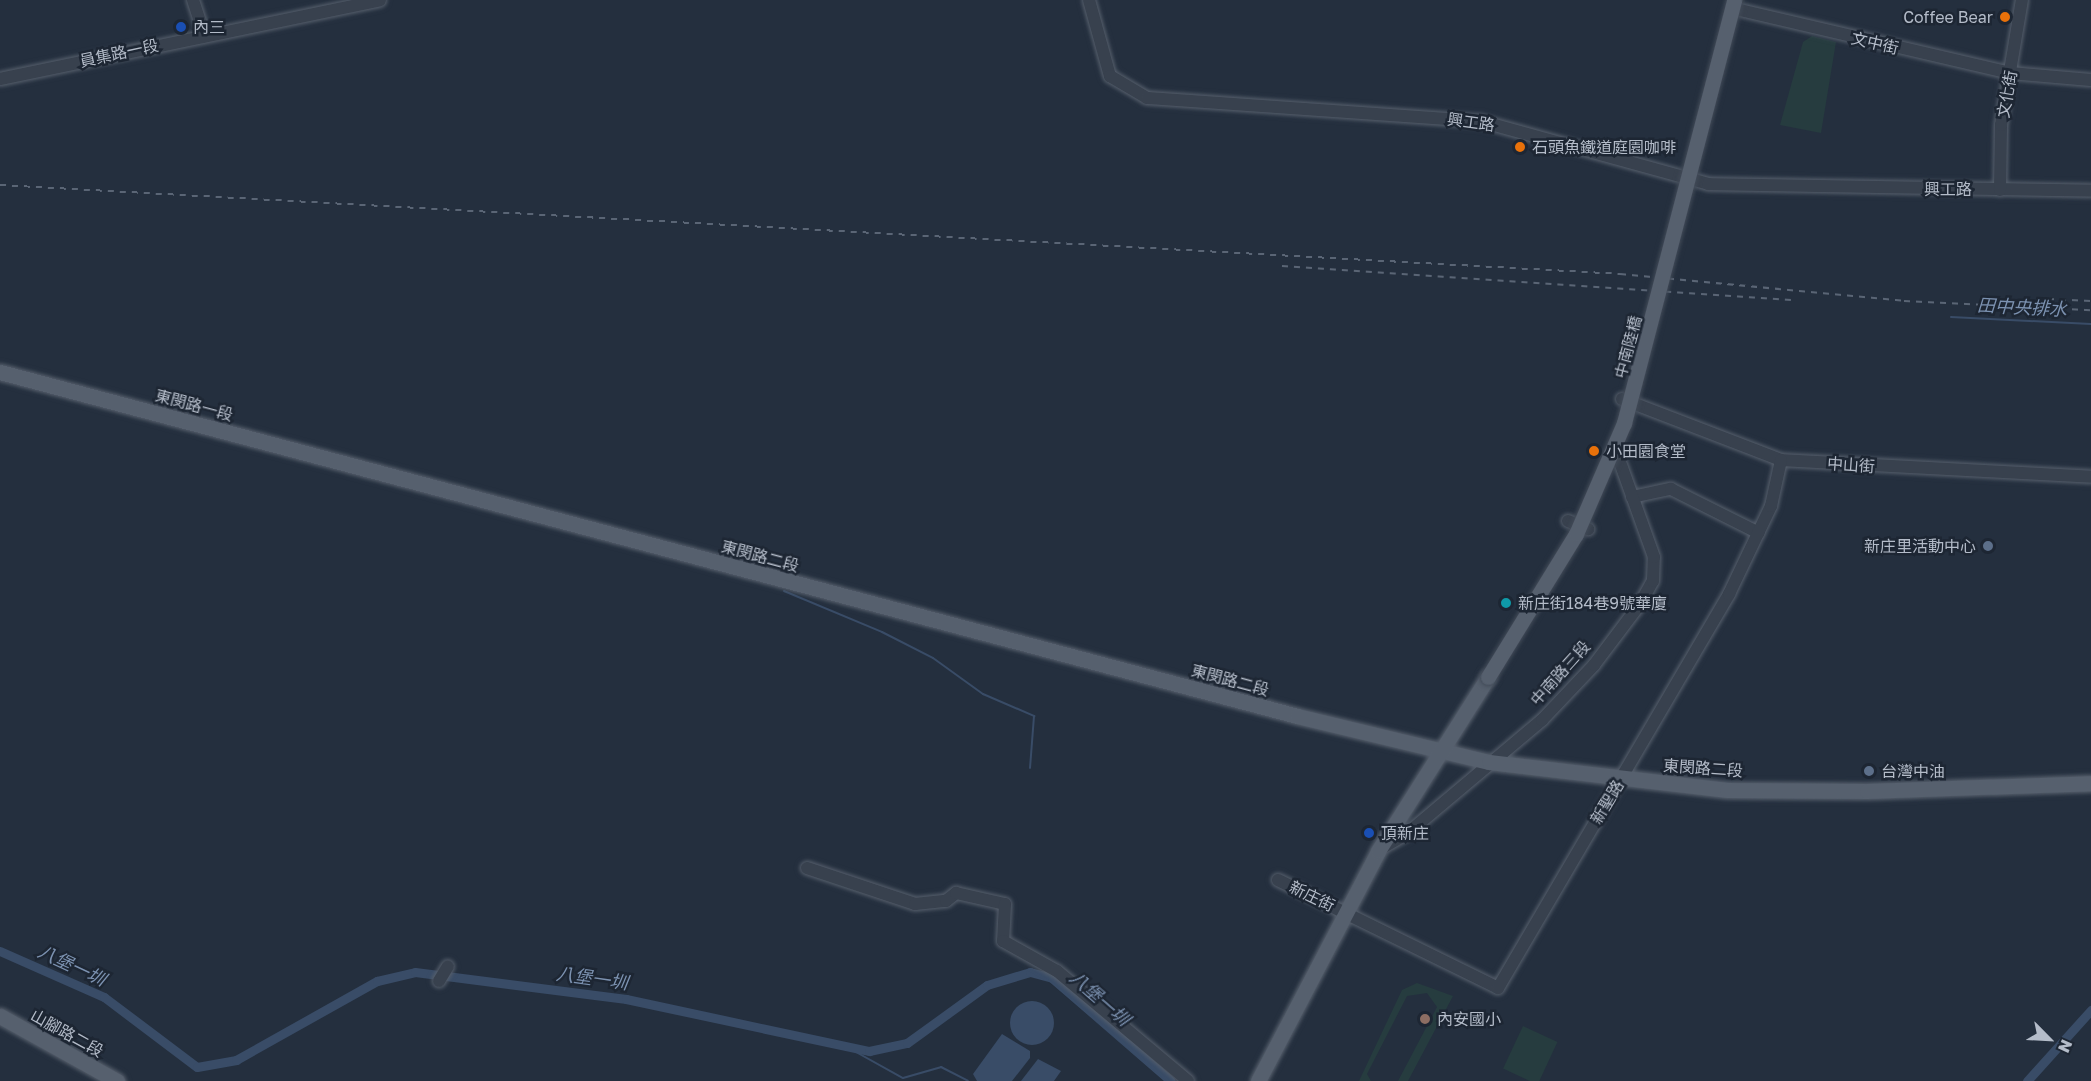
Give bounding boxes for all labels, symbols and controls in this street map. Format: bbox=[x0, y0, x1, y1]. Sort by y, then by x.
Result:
place label: Coffee Bear bbox=[1903, 7, 1993, 27]
marker: Coffee Bear bbox=[1998, 10, 2012, 24]
place label: 內三 bbox=[193, 17, 225, 37]
marker: 內三 bbox=[174, 20, 188, 34]
street label: 文中街 bbox=[1849, 28, 1901, 58]
street label: 員集路一段 bbox=[78, 35, 160, 71]
street label: 文化街 bbox=[1993, 69, 2021, 119]
street label: 興工路 bbox=[1446, 109, 1496, 135]
place label: 石頭魚鐵道庭園咖啡 bbox=[1532, 137, 1676, 157]
marker: 石頭魚鐵道庭園咖啡 bbox=[1513, 140, 1527, 154]
street label: 興工路 bbox=[1924, 179, 1972, 199]
water label: 田中央排水 bbox=[1976, 294, 2068, 320]
street label: 中南陸橋 bbox=[1610, 314, 1646, 380]
street label: 東閔路一段 bbox=[153, 385, 235, 425]
place label: 小田園食堂 bbox=[1606, 441, 1686, 461]
marker: 小田園食堂 bbox=[1587, 444, 1601, 458]
street label: 中山街 bbox=[1826, 454, 1876, 476]
street label: 東閔路二段 bbox=[719, 536, 801, 576]
place label: 新庄里活動中心 bbox=[1864, 536, 1976, 556]
marker: 新庄里活動中心 bbox=[1981, 539, 1995, 553]
place label: 新庄街184巷9號華廈 bbox=[1518, 593, 1667, 613]
marker: 新庄街184巷9號華廈 bbox=[1499, 596, 1513, 610]
street label: 中南路三段 bbox=[1526, 637, 1594, 709]
street label: 東閔路二段 bbox=[1189, 660, 1271, 700]
street label: 東閔路二段 bbox=[1662, 756, 1744, 780]
place label: 台灣中油 bbox=[1881, 761, 1945, 781]
marker: 台灣中油 bbox=[1862, 764, 1876, 778]
street label: 新聖路 bbox=[1586, 776, 1628, 828]
place label: 頂新庄 bbox=[1381, 823, 1429, 843]
marker: 頂新庄 bbox=[1362, 826, 1376, 840]
street label: 新庄街 bbox=[1286, 877, 1338, 915]
water label: 八堡一圳 bbox=[35, 940, 109, 990]
water label: 八堡一圳 bbox=[555, 962, 629, 994]
water label: 八堡一圳 bbox=[1066, 966, 1134, 1030]
street label: 山腳路二段 bbox=[27, 1005, 107, 1061]
place label: 內安國小 bbox=[1437, 1009, 1501, 1029]
north arrow bbox=[2019, 1009, 2079, 1069]
marker: 內安國小 bbox=[1418, 1012, 1432, 1026]
text: N bbox=[2054, 1037, 2077, 1056]

